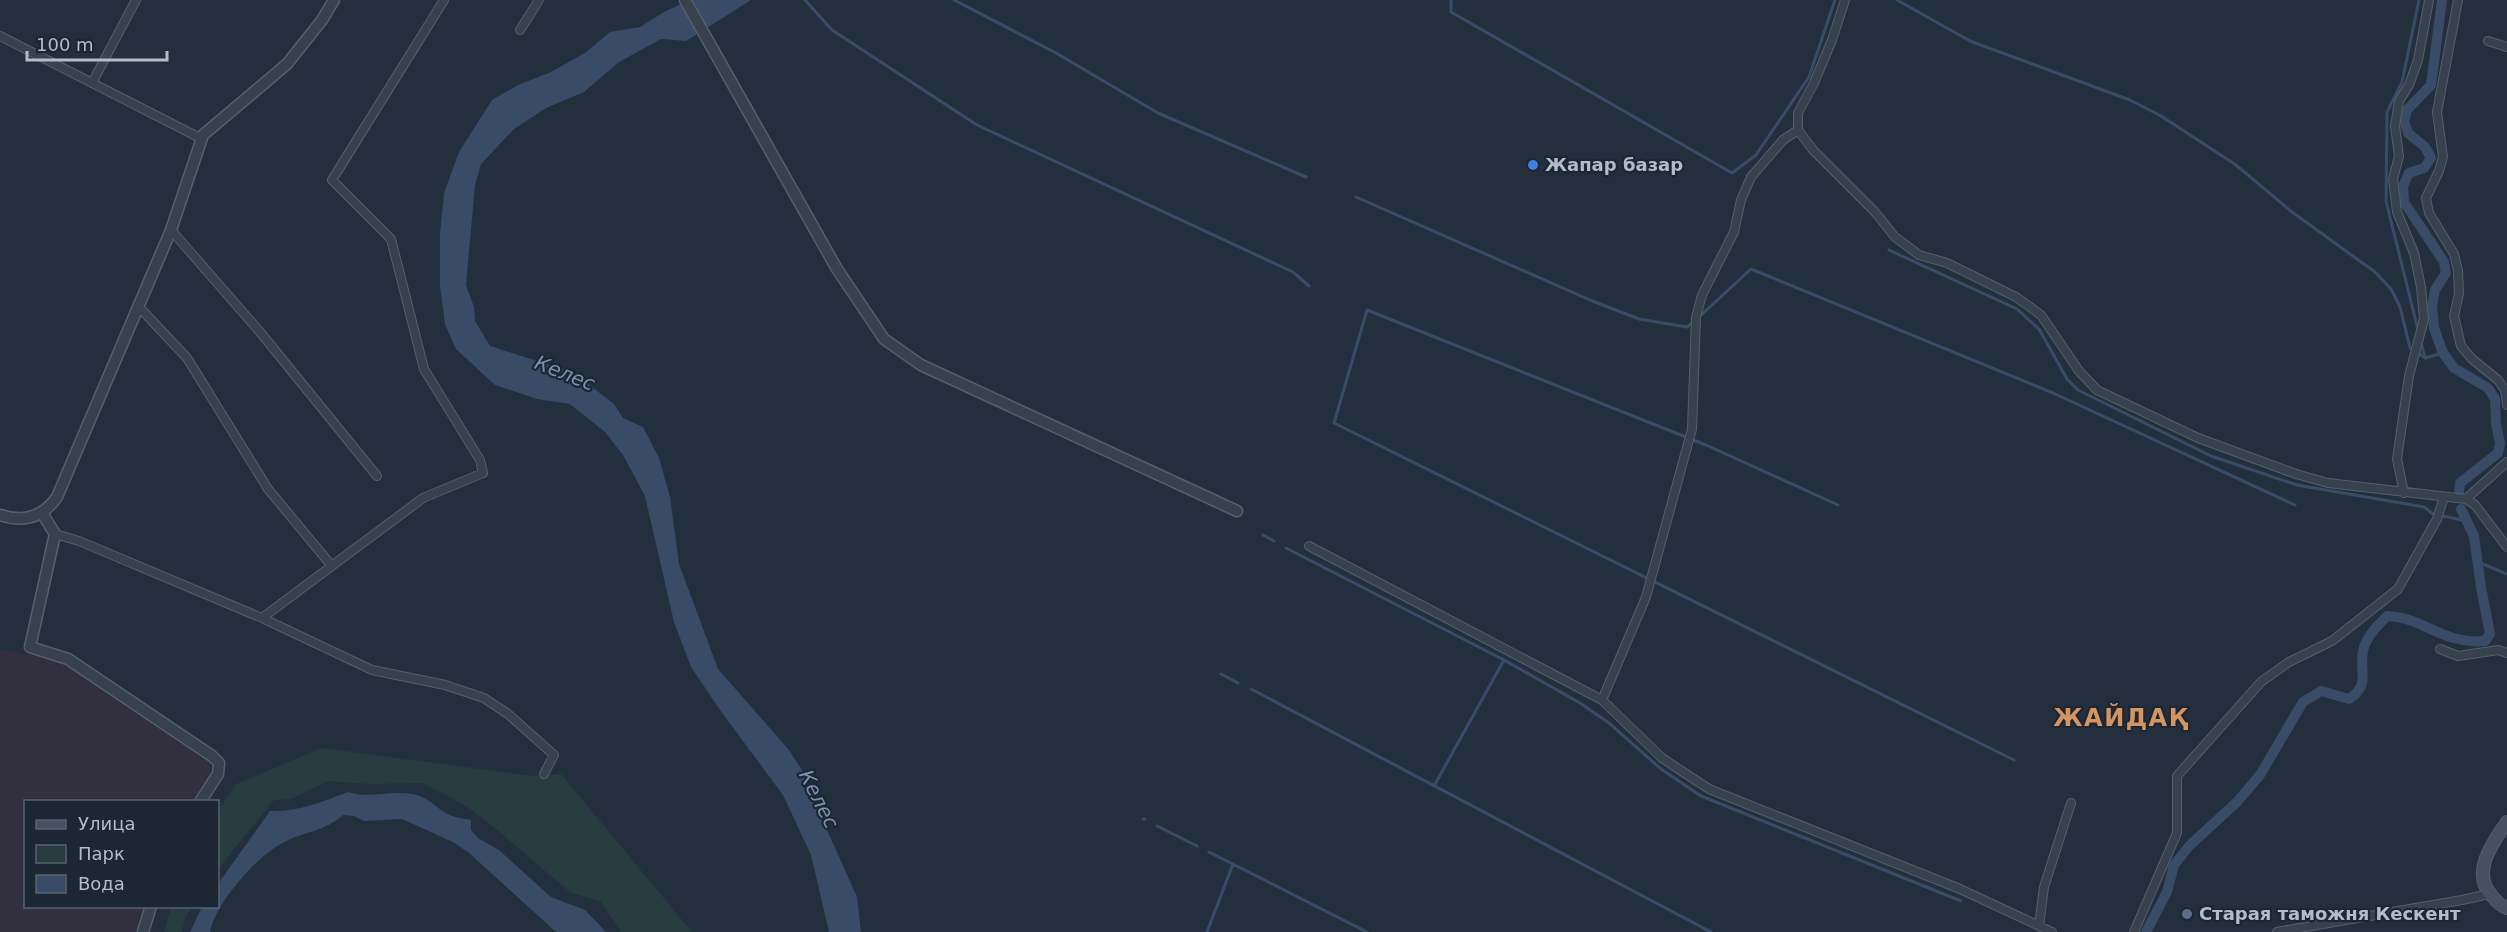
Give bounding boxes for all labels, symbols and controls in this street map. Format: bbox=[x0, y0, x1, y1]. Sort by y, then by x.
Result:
scale bar bbox=[27, 24, 166, 62]
text: 100 m bbox=[36, 34, 94, 55]
place label: Жапар базар bbox=[1545, 154, 1683, 175]
marker: Жапар базар bbox=[1526, 158, 1540, 172]
water label: Келес bbox=[531, 350, 599, 396]
district label: ЖАЙДАҚ bbox=[2053, 703, 2189, 732]
water label: Келес bbox=[794, 766, 844, 832]
legend bbox=[24, 800, 219, 908]
text: Улица bbox=[78, 813, 135, 834]
text: Парк bbox=[78, 843, 125, 864]
text: Вода bbox=[78, 873, 125, 894]
place label: Старая таможня Кескент bbox=[2199, 903, 2461, 924]
marker: Старая таможня Кескент bbox=[2180, 907, 2194, 921]

